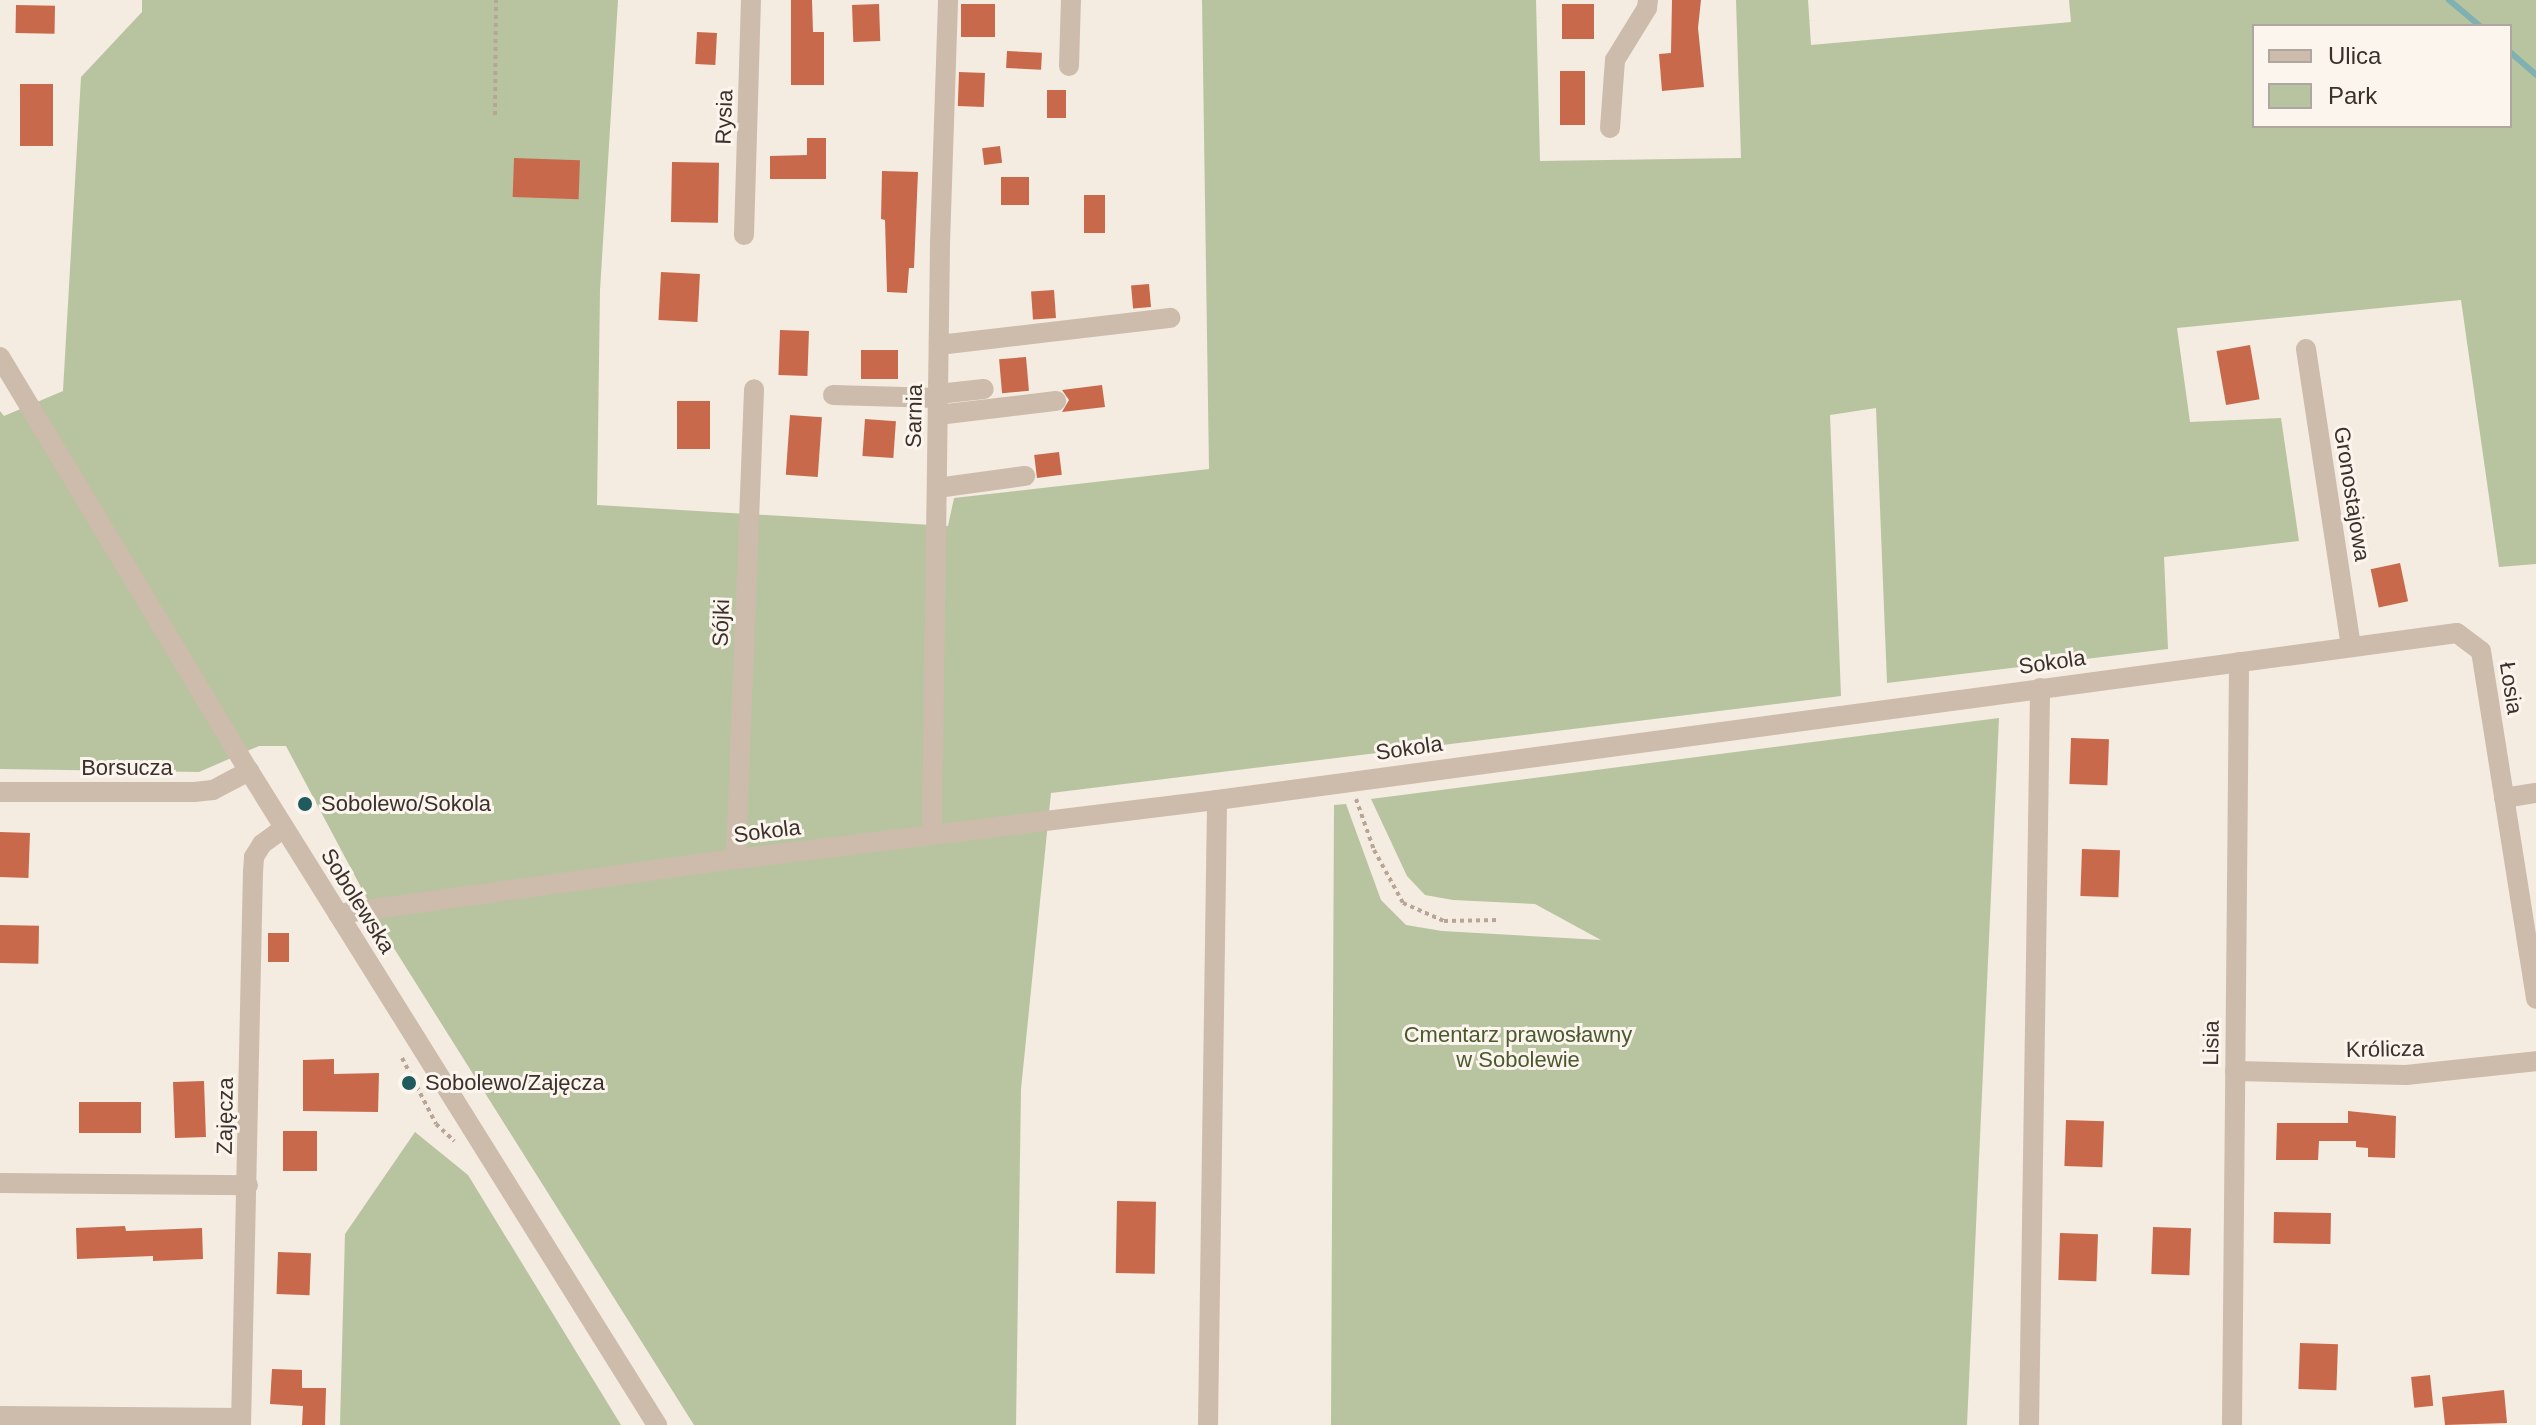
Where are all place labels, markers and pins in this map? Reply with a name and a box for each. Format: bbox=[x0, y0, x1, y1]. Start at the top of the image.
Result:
place label: Sobolewo/Sokola bbox=[321, 791, 491, 817]
marker: Sobolewo/Sokola bbox=[296, 795, 314, 813]
place label: Sobolewo/Zajęcza bbox=[425, 1070, 605, 1096]
marker: Sobolewo/Zajęcza bbox=[400, 1074, 418, 1092]

